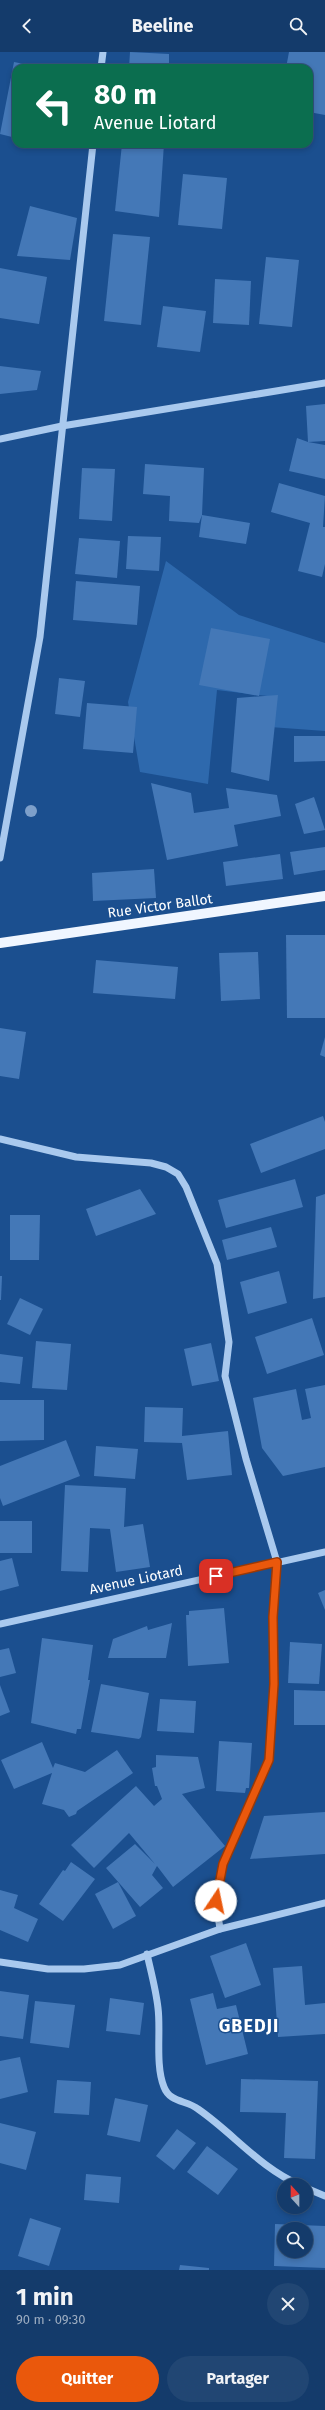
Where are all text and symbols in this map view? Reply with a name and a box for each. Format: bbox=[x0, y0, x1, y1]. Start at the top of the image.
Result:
icon: back bbox=[16, 15, 38, 37]
text: Beeline bbox=[132, 15, 193, 37]
icon: search bbox=[287, 15, 309, 37]
text: 80 m bbox=[94, 78, 157, 111]
icon: left bbox=[28, 80, 80, 132]
text: Avenue Liotard bbox=[94, 112, 216, 134]
street label: Rue Victor Ballot bbox=[106, 890, 215, 922]
pin bbox=[199, 1559, 233, 1593]
street label: Avenue Liotard bbox=[88, 1562, 184, 1598]
icon: arrive bbox=[205, 1565, 227, 1587]
position arrow bbox=[195, 1880, 237, 1922]
district label: GBEDJI bbox=[219, 2015, 279, 2037]
north arrow bbox=[277, 2178, 313, 2214]
map controls bbox=[277, 2178, 313, 2258]
button: search bbox=[277, 2222, 313, 2258]
text: 1 min bbox=[16, 2283, 74, 2311]
button: close bbox=[267, 2283, 309, 2325]
text: 90 m · 09:30 bbox=[16, 2312, 86, 2327]
button: Quitter bbox=[16, 2356, 159, 2402]
button: Partager bbox=[167, 2356, 309, 2402]

